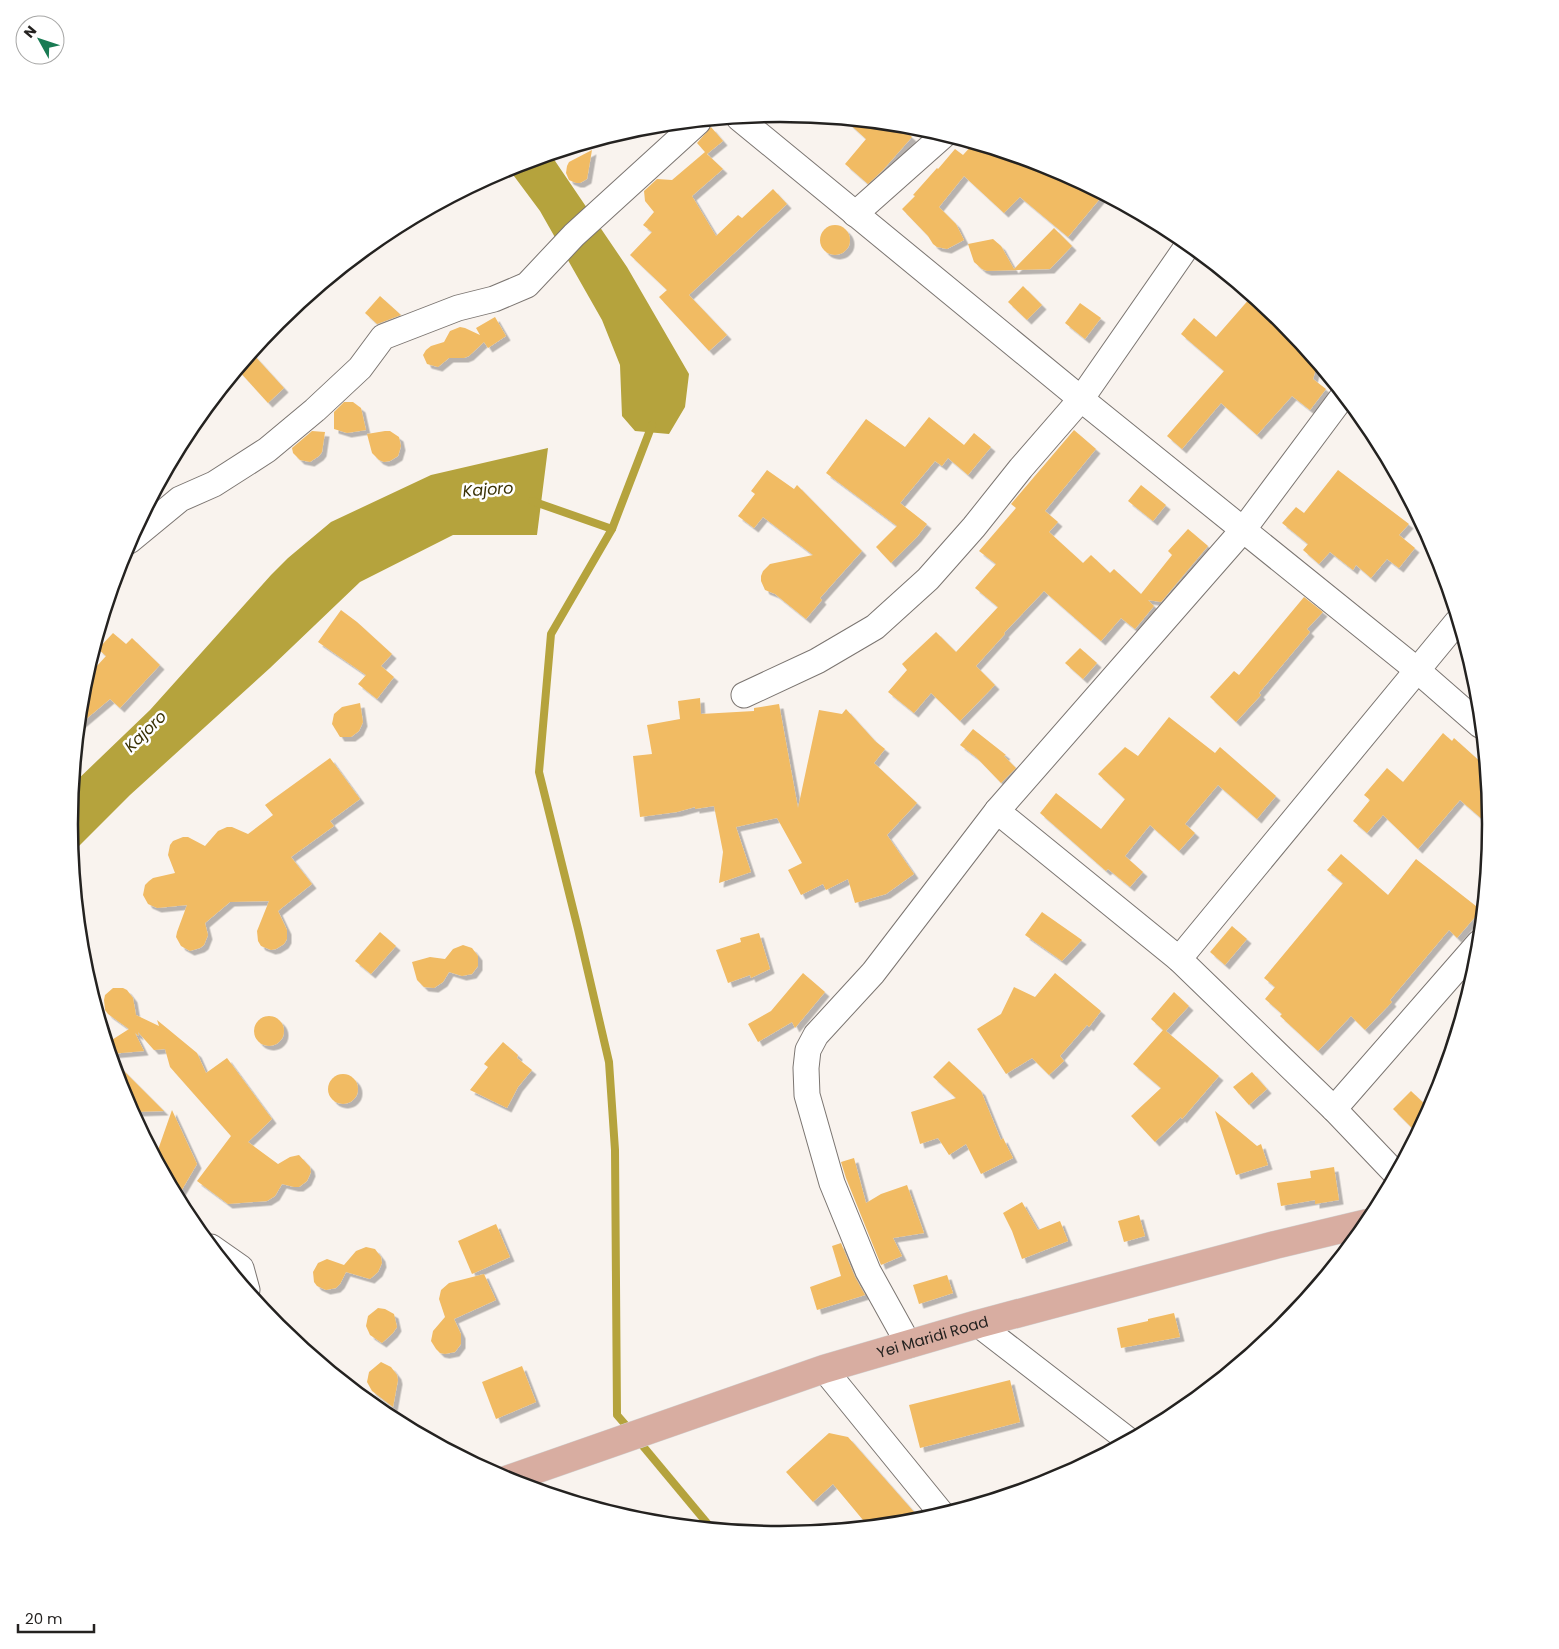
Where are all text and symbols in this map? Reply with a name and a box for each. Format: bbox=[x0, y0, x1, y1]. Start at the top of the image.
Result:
north arrow bbox=[15, 15, 65, 65]
text: N bbox=[19, 21, 41, 42]
water label: Kajoro bbox=[462, 476, 514, 503]
water label: Kajoro bbox=[119, 705, 172, 757]
street label: Yei Maridi Road bbox=[874, 1311, 990, 1363]
scale bar bbox=[18, 1602, 94, 1634]
text: 20 m bbox=[25, 1608, 63, 1629]

